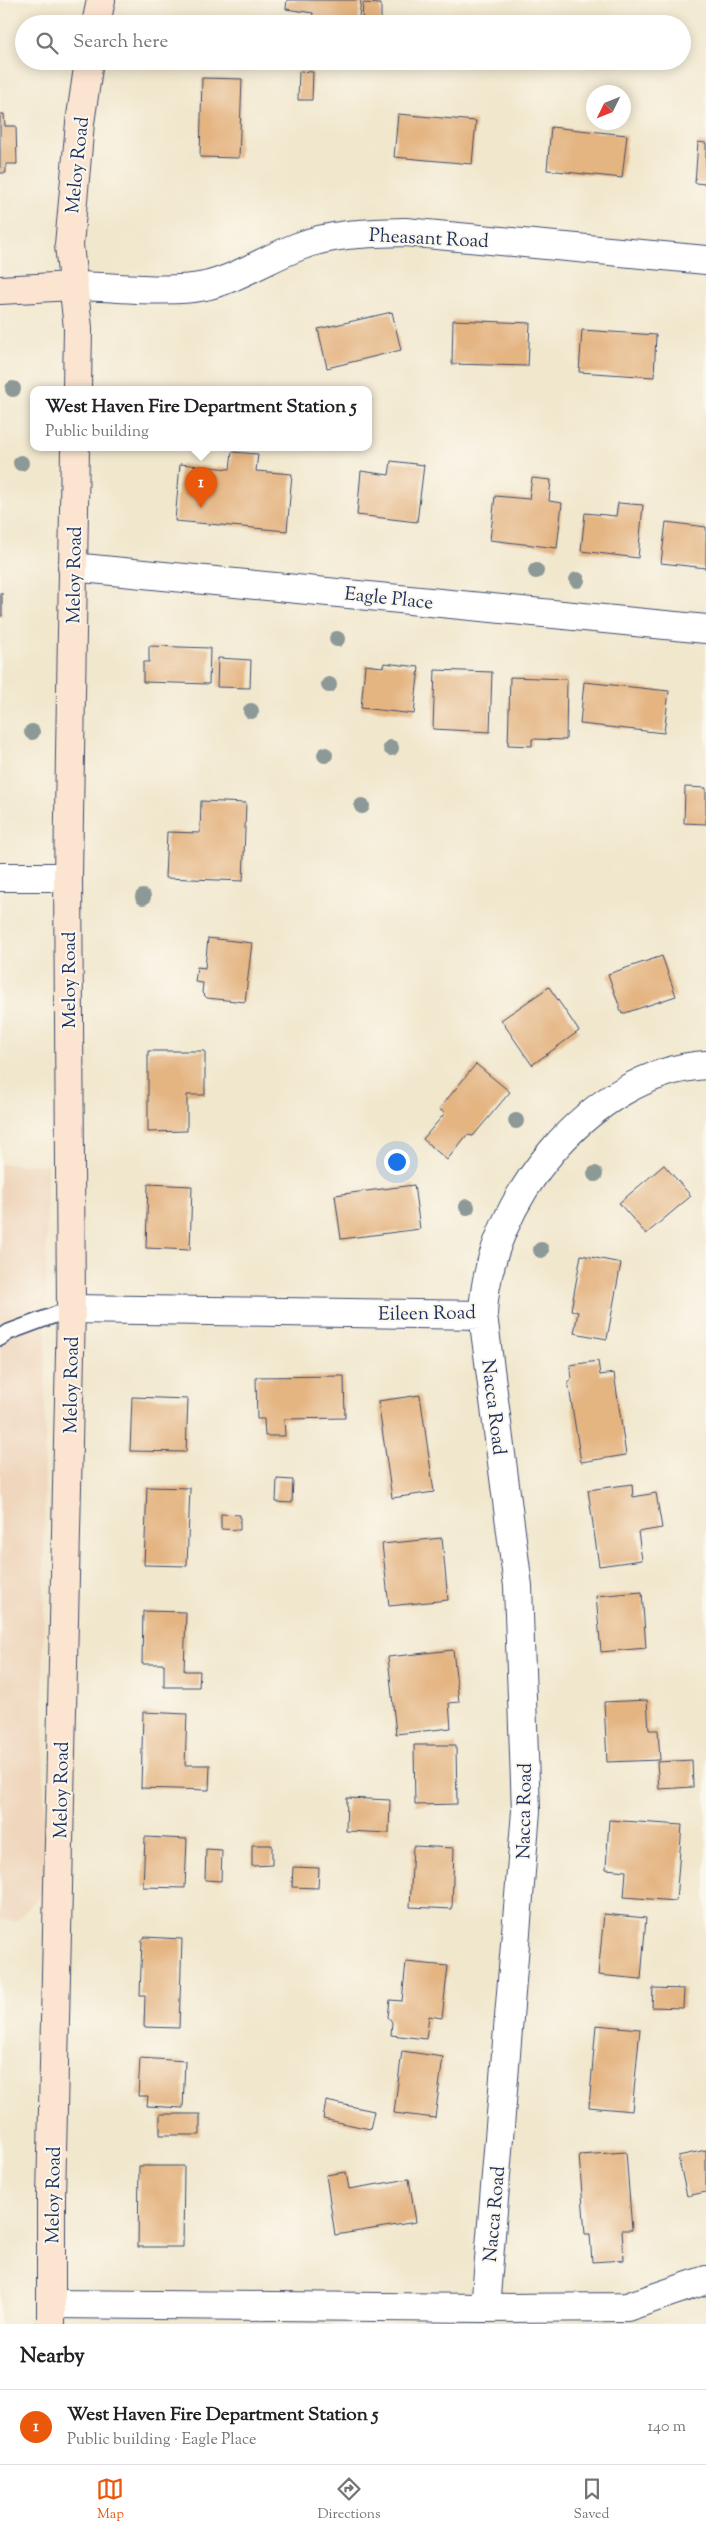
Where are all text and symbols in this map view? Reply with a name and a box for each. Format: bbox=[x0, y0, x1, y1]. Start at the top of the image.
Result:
search box bbox=[15, 15, 691, 70]
icon: search bbox=[33, 29, 61, 57]
text: Search here bbox=[73, 29, 168, 56]
north arrow bbox=[586, 85, 631, 130]
street label: Meloy Road bbox=[60, 115, 97, 215]
street label: Pheasant Road bbox=[368, 223, 490, 256]
popup bbox=[30, 386, 372, 451]
text: West Haven Fire Department Station 5 bbox=[45, 394, 357, 421]
text: Public building bbox=[45, 421, 149, 444]
pin: 1 bbox=[185, 467, 217, 508]
street label: Meloy Road bbox=[61, 526, 90, 624]
street label: Eagle Place bbox=[343, 581, 435, 618]
street label: Meloy Road bbox=[57, 931, 84, 1029]
your location bbox=[384, 1149, 410, 1175]
street label: Eileen Road bbox=[378, 1300, 476, 1329]
street label: Meloy Road bbox=[58, 1336, 87, 1434]
street label: Nacca Road bbox=[473, 1358, 512, 1457]
street label: Meloy Road bbox=[48, 1741, 77, 1839]
street label: Nacca Road bbox=[511, 1762, 540, 1859]
street label: Meloy Road bbox=[40, 2146, 69, 2244]
street label: Nacca Road bbox=[478, 2165, 513, 2263]
text: Nearby bbox=[20, 2342, 85, 2372]
text: West Haven Fire Department Station 5 bbox=[67, 2402, 378, 2429]
text: 1 bbox=[33, 2416, 39, 2439]
text: 140 m bbox=[648, 2416, 686, 2439]
text: Public building · Eagle Place bbox=[67, 2429, 257, 2452]
tab: Map bbox=[96, 2475, 124, 2525]
tab: Directions bbox=[317, 2475, 381, 2525]
tab: Saved bbox=[574, 2475, 609, 2525]

